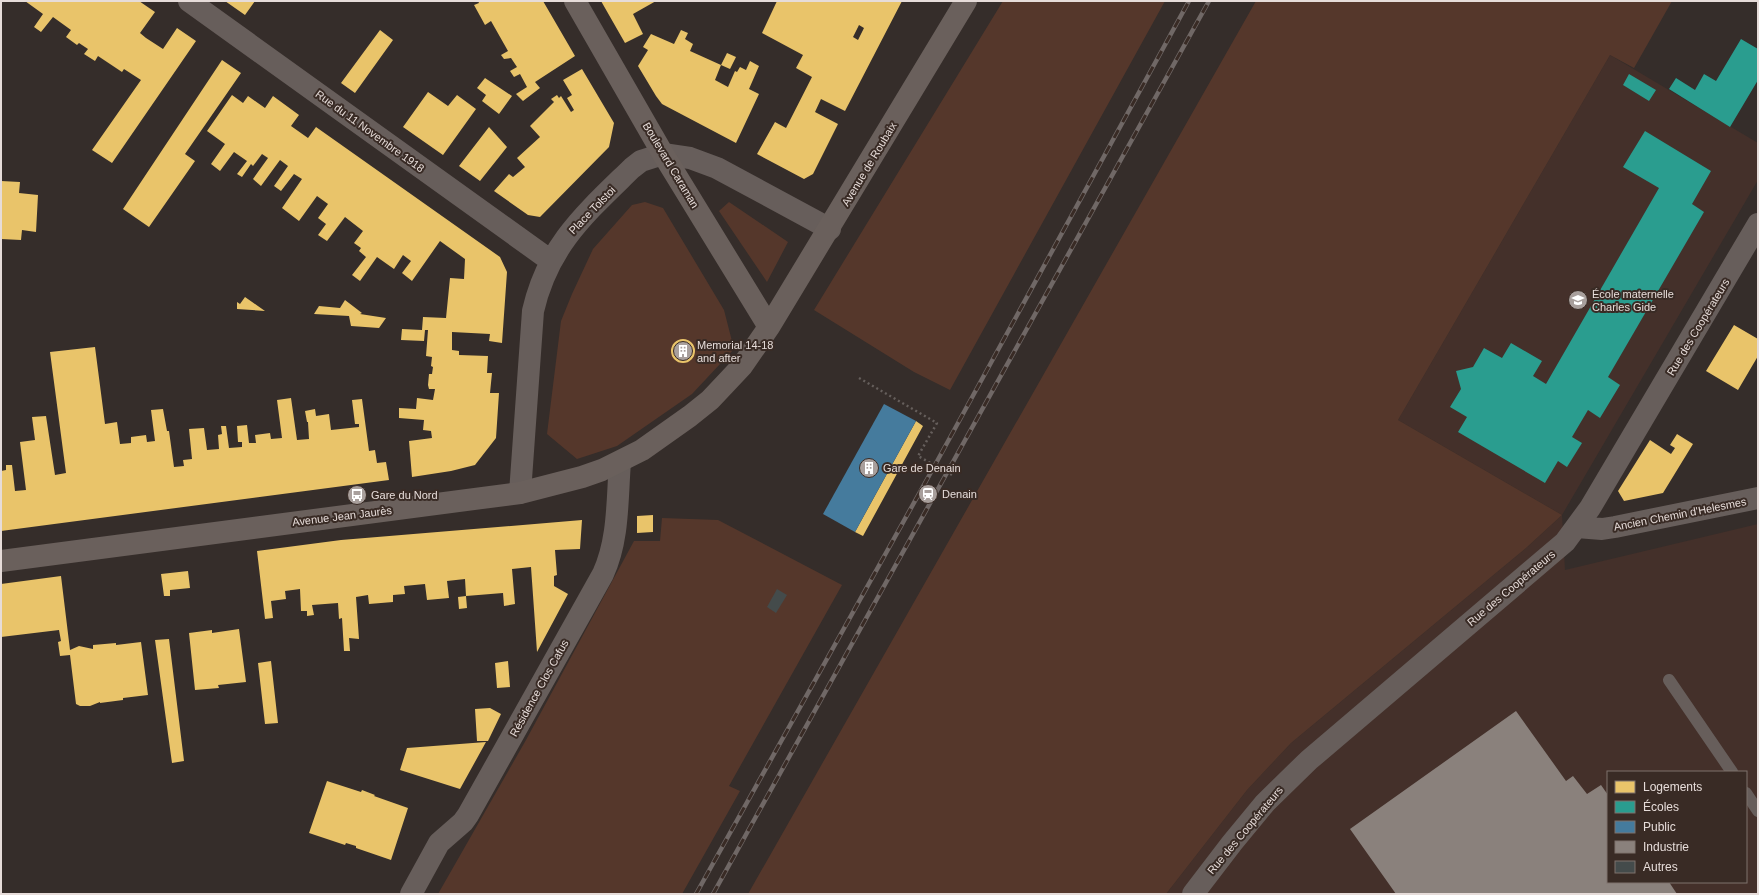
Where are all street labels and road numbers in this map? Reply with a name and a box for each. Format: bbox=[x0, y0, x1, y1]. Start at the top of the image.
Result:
street label: Rue du 11 Novembre 1918 bbox=[313, 88, 427, 174]
street label: Avenue de Roubaix bbox=[839, 119, 899, 208]
street label: Boulevard Caraman bbox=[641, 120, 701, 210]
street label: Place Tolstoi bbox=[566, 184, 618, 236]
street label: Rue des Coopérateurs bbox=[1664, 276, 1732, 378]
street label: Ancien Chemin d'Helesmes bbox=[1613, 495, 1748, 533]
street label: Avenue Jean Jaurès bbox=[292, 504, 393, 528]
street label: Rue des Coopérateurs bbox=[1465, 548, 1558, 628]
street label: Résidence Clos Cafus bbox=[507, 637, 571, 739]
street label: Rue des Coopérateurs bbox=[1205, 783, 1285, 876]

